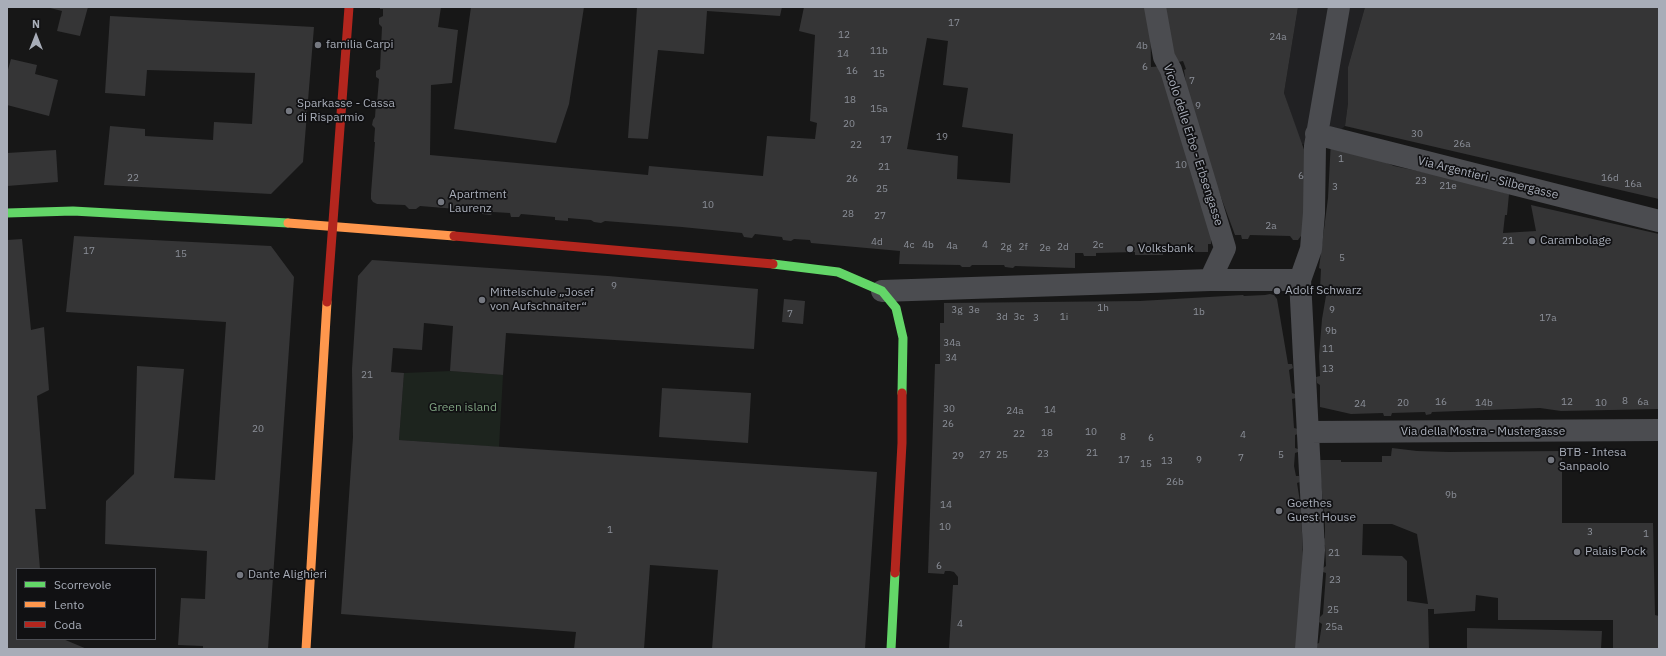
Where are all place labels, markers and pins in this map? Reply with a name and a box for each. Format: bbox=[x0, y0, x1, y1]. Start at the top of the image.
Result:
place label: familia Carpi bbox=[326, 38, 393, 52]
marker: familia Carpi bbox=[313, 40, 323, 50]
place label: Sparkasse - Cassa di Risparmio bbox=[297, 97, 395, 125]
marker: Sparkasse - Cassa di Risparmio bbox=[284, 106, 294, 116]
place label: Apartment Laurenz bbox=[449, 188, 507, 216]
marker: Apartment Laurenz bbox=[436, 197, 446, 207]
place label: Carambolage bbox=[1540, 234, 1611, 248]
marker: Carambolage bbox=[1527, 236, 1537, 246]
place label: Volksbank bbox=[1138, 242, 1193, 256]
marker: Volksbank bbox=[1125, 244, 1135, 254]
place label: Adolf Schwarz bbox=[1285, 284, 1362, 298]
place label: Mittelschule „Josef von Aufschnaiter“ bbox=[490, 286, 594, 314]
marker: Adolf Schwarz bbox=[1272, 286, 1282, 296]
marker: Mittelschule „Josef von Aufschnaiter“ bbox=[477, 295, 487, 305]
place label: BTB - Intesa Sanpaolo bbox=[1559, 446, 1626, 474]
marker: BTB - Intesa Sanpaolo bbox=[1546, 455, 1556, 465]
place label: Goethes Guest House bbox=[1287, 497, 1356, 525]
marker: Goethes Guest House bbox=[1274, 506, 1284, 516]
place label: Palais Pock bbox=[1585, 545, 1646, 559]
marker: Palais Pock bbox=[1572, 547, 1582, 557]
place label: Dante Alighieri bbox=[248, 568, 327, 582]
marker: Dante Alighieri bbox=[235, 570, 245, 580]

